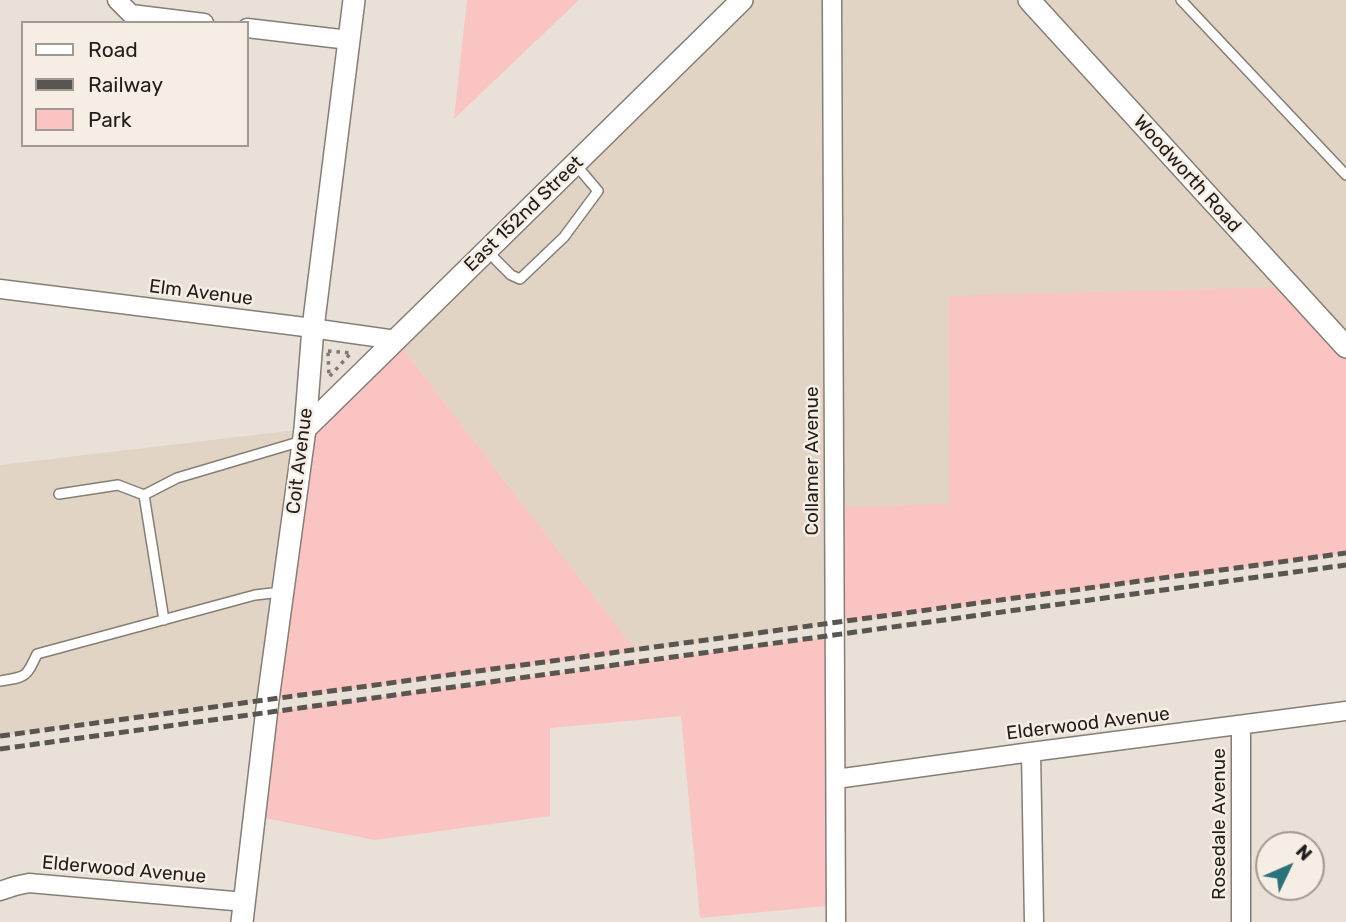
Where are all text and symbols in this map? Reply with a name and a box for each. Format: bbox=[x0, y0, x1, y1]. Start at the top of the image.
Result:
legend bbox=[21, 21, 248, 147]
text: Road bbox=[88, 37, 138, 62]
text: Railway bbox=[88, 72, 163, 97]
text: Park bbox=[88, 107, 132, 132]
street label: Woodworth Road bbox=[1128, 111, 1246, 237]
street label: East 152nd Street bbox=[460, 151, 588, 277]
street label: Elm Avenue bbox=[148, 275, 254, 311]
street label: Collamer Avenue bbox=[802, 386, 824, 536]
street label: Coit Avenue bbox=[282, 407, 318, 515]
street label: Elderwood Avenue bbox=[1005, 703, 1171, 745]
street label: Rosedale Avenue bbox=[1209, 748, 1231, 900]
north arrow bbox=[1255, 831, 1325, 901]
text: N bbox=[1291, 840, 1317, 865]
street label: Elderwood Avenue bbox=[41, 851, 207, 889]

